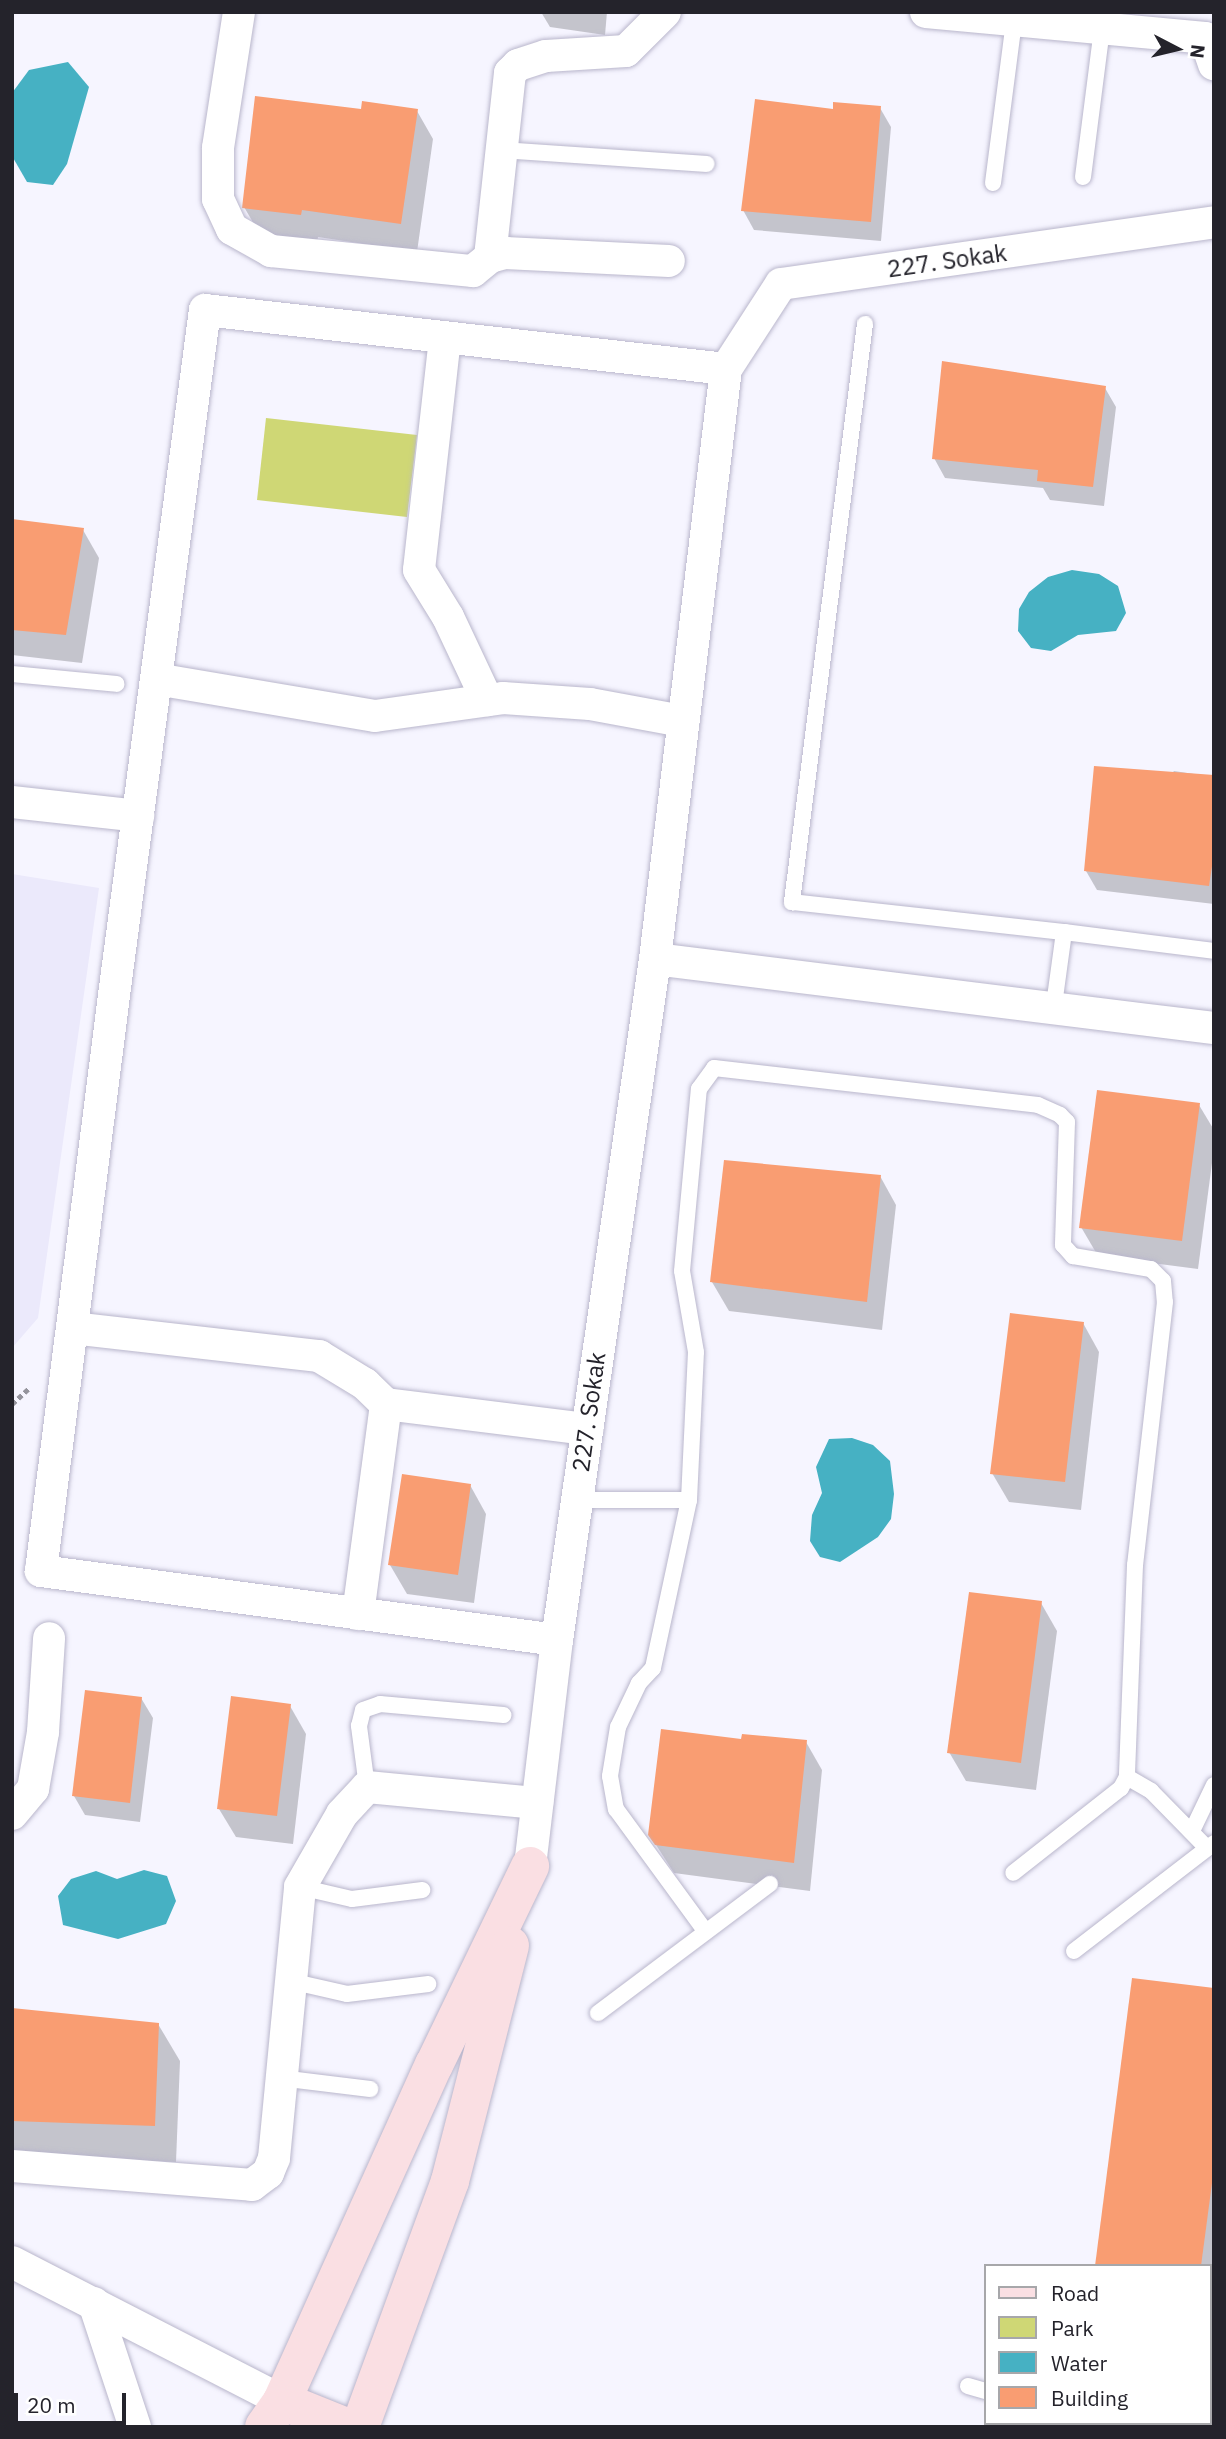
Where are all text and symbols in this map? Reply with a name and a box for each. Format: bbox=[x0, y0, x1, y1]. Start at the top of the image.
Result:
north arrow bbox=[1142, 14, 1212, 84]
text: N bbox=[1185, 43, 1211, 60]
street label: 227. Sokak bbox=[885, 238, 1009, 284]
street label: 227. Sokak bbox=[566, 1350, 612, 1474]
legend bbox=[984, 2264, 1212, 2425]
text: Road bbox=[1051, 2279, 1099, 2307]
text: Park bbox=[1051, 2314, 1094, 2342]
text: Water bbox=[1051, 2349, 1107, 2377]
scale bar bbox=[18, 2380, 130, 2424]
text: Building bbox=[1051, 2384, 1128, 2412]
text: 20 m bbox=[27, 2391, 76, 2419]

